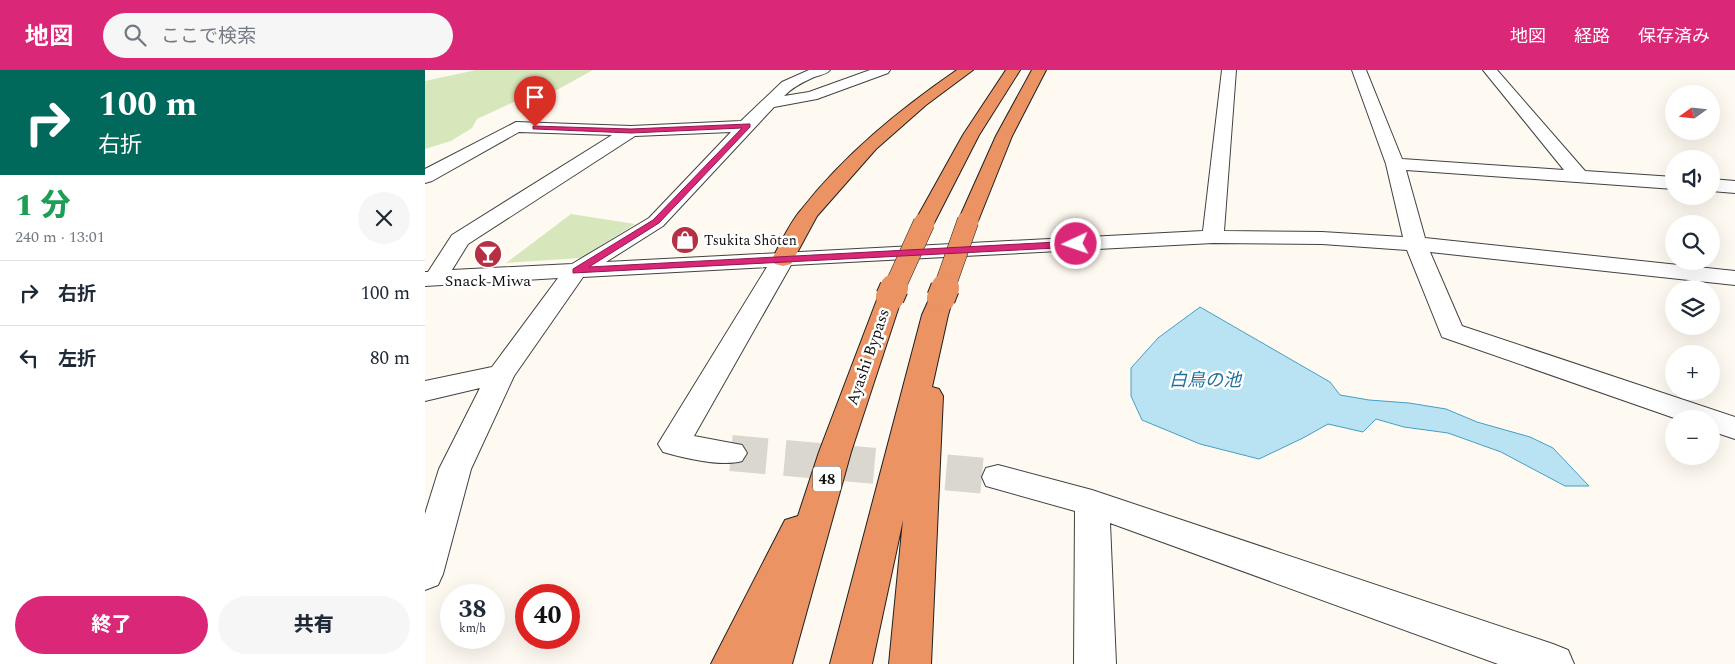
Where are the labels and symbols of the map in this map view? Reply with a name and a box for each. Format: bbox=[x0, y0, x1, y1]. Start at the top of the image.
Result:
pin bbox=[514, 76, 556, 127]
north arrow bbox=[1665, 85, 1720, 140]
position arrow bbox=[1049, 217, 1101, 269]
shop icon: Tsukita Shōten bbox=[670, 225, 700, 255]
place label: Tsukita Shōten bbox=[704, 230, 797, 251]
bar icon: Snack Miwa bbox=[473, 239, 503, 269]
place label: Snack Miwa bbox=[445, 269, 531, 293]
street label: Ayashi Bypass bbox=[840, 305, 896, 409]
water label: 白鳥の池 bbox=[1169, 367, 1243, 394]
road number: 48 bbox=[813, 466, 841, 492]
speed limit sign: 40 bbox=[515, 584, 580, 649]

